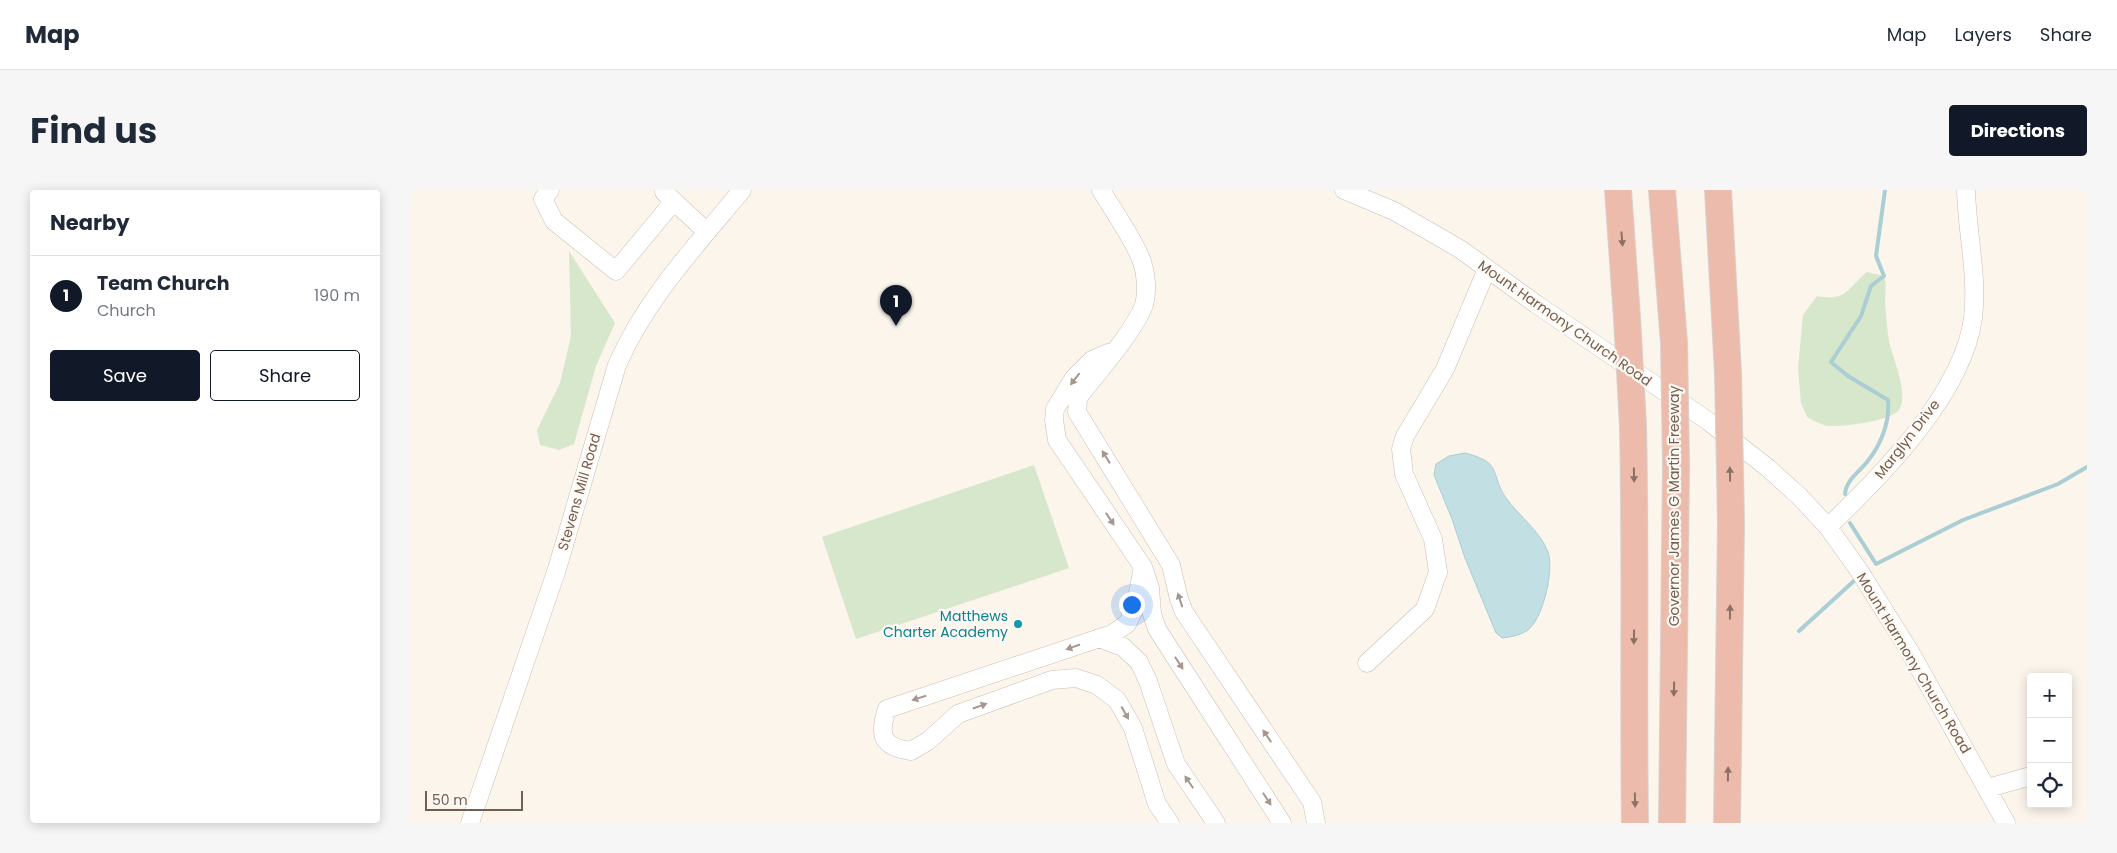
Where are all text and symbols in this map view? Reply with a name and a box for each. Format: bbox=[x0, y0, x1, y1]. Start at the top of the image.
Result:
text: Map bbox=[25, 18, 80, 51]
text: Map bbox=[1887, 22, 1927, 47]
text: Layers bbox=[1955, 22, 2012, 47]
text: Share bbox=[2040, 22, 2092, 47]
button: Directions bbox=[1949, 105, 2087, 156]
text: Find us bbox=[30, 106, 157, 155]
text: Nearby bbox=[50, 208, 130, 237]
one-way arrow bbox=[1619, 231, 1627, 247]
street label: Mount Harmony Church Road bbox=[1474, 255, 1656, 391]
text: Team Church bbox=[97, 270, 230, 297]
text: 1 bbox=[63, 284, 69, 307]
text: 190 m bbox=[314, 284, 360, 307]
pin: 1 bbox=[880, 285, 912, 326]
text: Church bbox=[97, 299, 156, 322]
button: Save bbox=[50, 350, 200, 401]
button: Share bbox=[210, 350, 360, 401]
one-way arrow bbox=[1070, 372, 1080, 386]
street label: Governor James G Martin Freeway bbox=[1664, 386, 1684, 626]
street label: Marglyn Drive bbox=[1870, 395, 1944, 483]
street label: Stevens Mill Road bbox=[553, 431, 605, 553]
one-way arrow bbox=[1101, 450, 1110, 463]
one-way arrow bbox=[1726, 466, 1734, 482]
one-way arrow bbox=[1630, 467, 1638, 483]
one-way arrow bbox=[1106, 512, 1115, 525]
street label: Mount Harmony Church Road bbox=[1852, 569, 1976, 757]
your location bbox=[1119, 592, 1145, 618]
one-way arrow bbox=[1175, 592, 1183, 607]
one-way arrow bbox=[1726, 604, 1734, 620]
place label: Matthews Charter Academy bbox=[883, 606, 1008, 642]
marker: Matthews Charter Academy bbox=[1012, 618, 1024, 630]
one-way arrow bbox=[1630, 629, 1638, 645]
one-way arrow bbox=[1065, 643, 1080, 651]
one-way arrow bbox=[1174, 656, 1183, 669]
map controls bbox=[2027, 673, 2072, 808]
button: + bbox=[2027, 673, 2072, 718]
one-way arrow bbox=[1670, 681, 1678, 697]
one-way arrow bbox=[911, 694, 926, 702]
one-way arrow bbox=[973, 702, 988, 710]
one-way arrow bbox=[1120, 706, 1129, 720]
button: − bbox=[2027, 718, 2072, 763]
one-way arrow bbox=[1263, 729, 1272, 743]
button: locate bbox=[2027, 763, 2072, 808]
one-way arrow bbox=[1724, 766, 1732, 782]
one-way arrow bbox=[1184, 776, 1194, 789]
scale bar bbox=[425, 788, 522, 811]
text: 50 m bbox=[432, 790, 468, 810]
one-way arrow bbox=[1262, 792, 1272, 806]
one-way arrow bbox=[1631, 792, 1639, 808]

